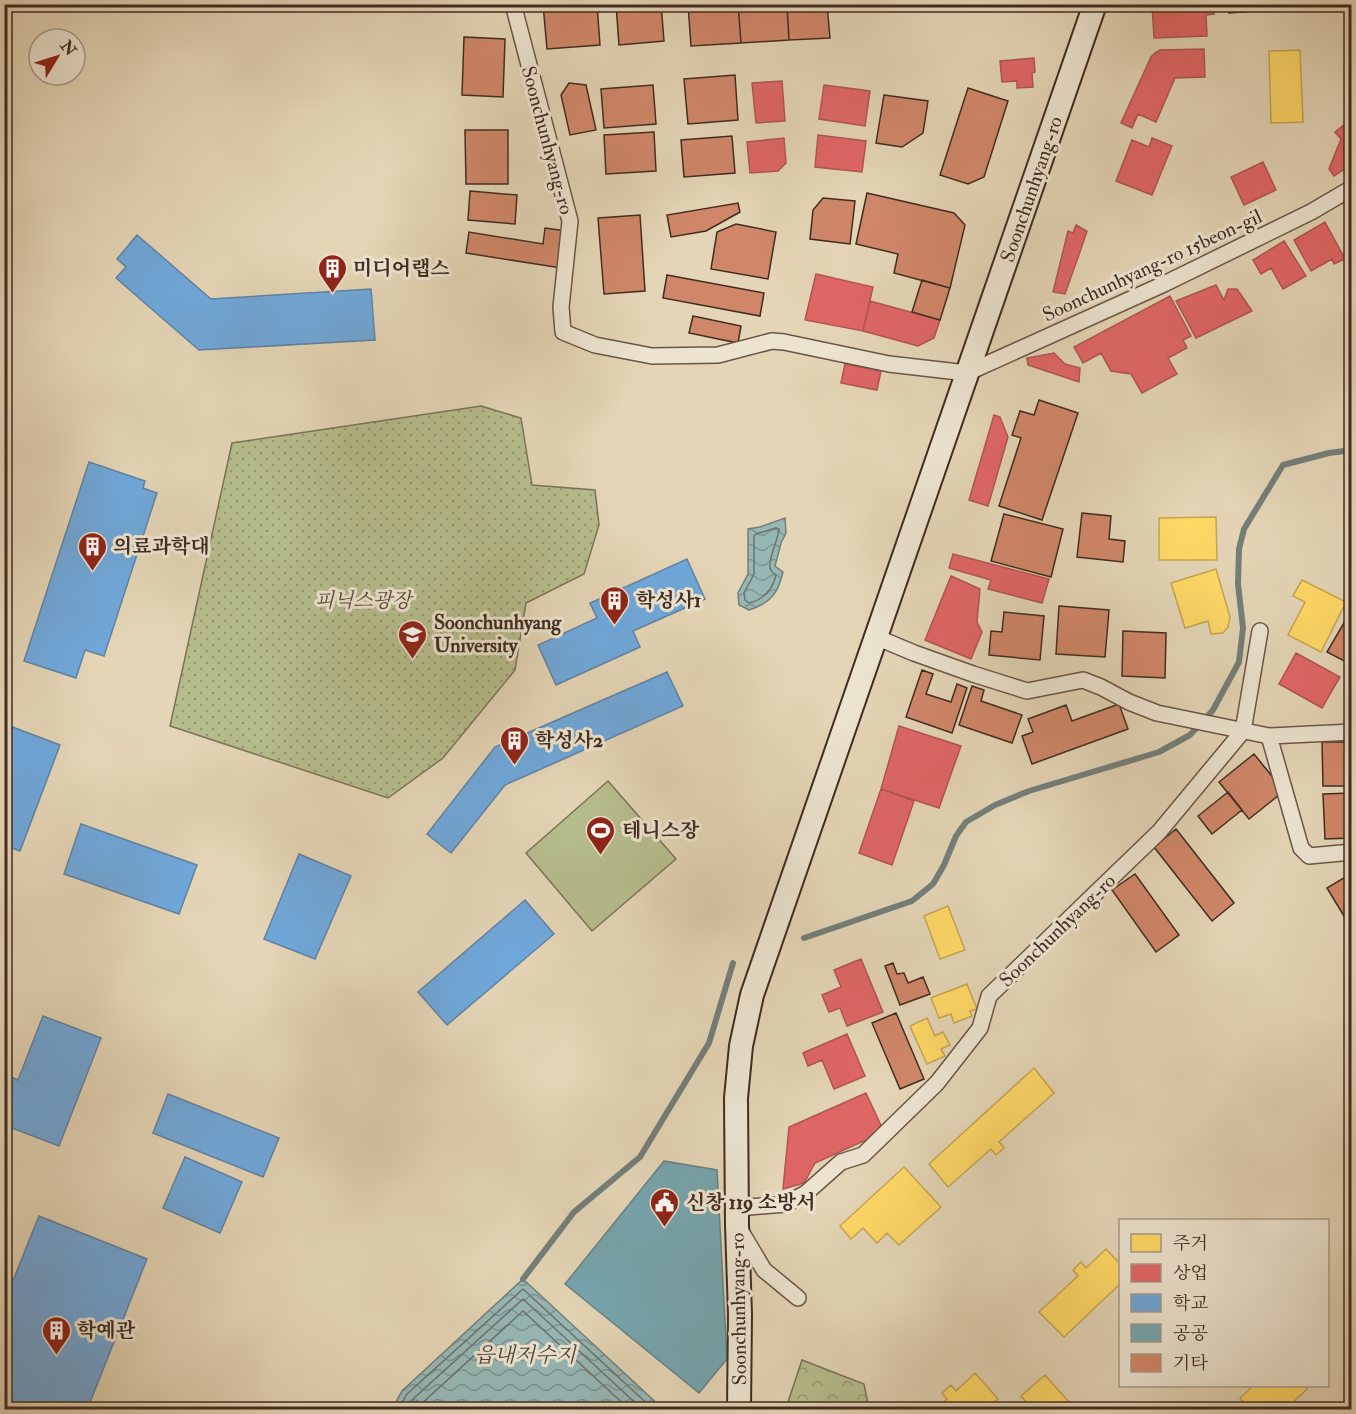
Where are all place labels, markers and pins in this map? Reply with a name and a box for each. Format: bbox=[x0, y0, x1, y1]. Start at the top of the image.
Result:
building icon: 미디어랩스 bbox=[316, 252, 348, 294]
place label: 미디어랩스 bbox=[353, 256, 450, 281]
building icon: 의료과학대 bbox=[76, 530, 108, 572]
place label: 의료과학대 bbox=[113, 534, 210, 559]
building icon: 학성사1 bbox=[599, 584, 631, 626]
place label: 학성사1 bbox=[636, 588, 701, 613]
place label: Soonchunhyang University bbox=[434, 610, 562, 659]
school or university icon: Soonchunhyang University bbox=[397, 618, 429, 660]
building icon: 학성사2 bbox=[498, 724, 530, 766]
place label: 학성사2 bbox=[535, 728, 603, 753]
sports icon: 테니스장 bbox=[585, 814, 617, 856]
place label: 테니스장 bbox=[622, 818, 700, 843]
public building icon: 신창 119 소방서 bbox=[649, 1186, 681, 1228]
place label: 신창 119 소방서 bbox=[686, 1190, 815, 1215]
building icon: 학예관 bbox=[40, 1314, 72, 1356]
place label: 학예관 bbox=[77, 1318, 136, 1343]

